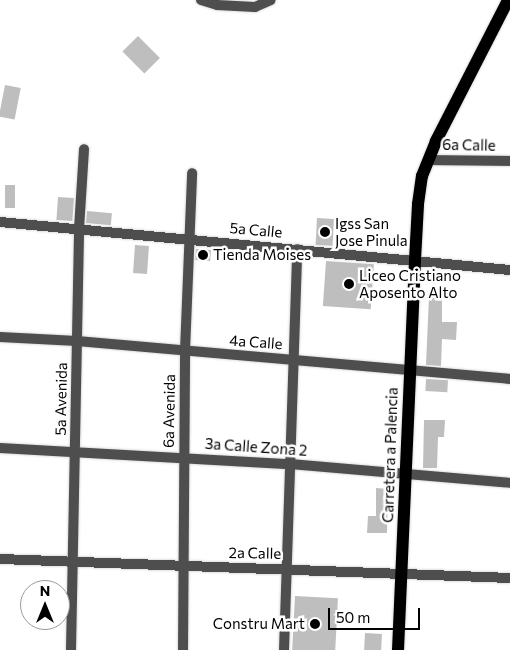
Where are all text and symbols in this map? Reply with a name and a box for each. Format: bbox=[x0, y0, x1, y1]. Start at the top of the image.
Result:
street label: 6a Calle bbox=[442, 136, 496, 154]
place label: Igss San Jose Pinula bbox=[335, 214, 408, 249]
street label: 5a Calle bbox=[229, 219, 283, 241]
marker: Igss San Jose Pinula bbox=[319, 226, 331, 238]
place label: Tienda Moises bbox=[213, 246, 311, 264]
marker: Tienda Moises bbox=[197, 249, 209, 261]
place label: Liceo Cristiano Aposento Alto bbox=[359, 266, 461, 301]
marker: Liceo Cristiano Aposento Alto bbox=[343, 278, 355, 290]
street label: 4a Calle bbox=[229, 331, 283, 353]
street label: 5a Avenida bbox=[51, 362, 71, 436]
street label: 6a Avenida bbox=[159, 374, 179, 448]
street label: Carretera a Palencia bbox=[379, 387, 401, 523]
street label: 3a Calle Zona 2 bbox=[204, 434, 308, 460]
street label: 2a Calle bbox=[229, 544, 281, 562]
north arrow bbox=[20, 580, 70, 630]
text: N bbox=[40, 582, 50, 599]
scale bar bbox=[330, 598, 422, 630]
text: 50 m bbox=[336, 608, 370, 626]
place label: Constru Mart bbox=[213, 615, 305, 633]
marker: Constru Mart bbox=[309, 618, 321, 630]

